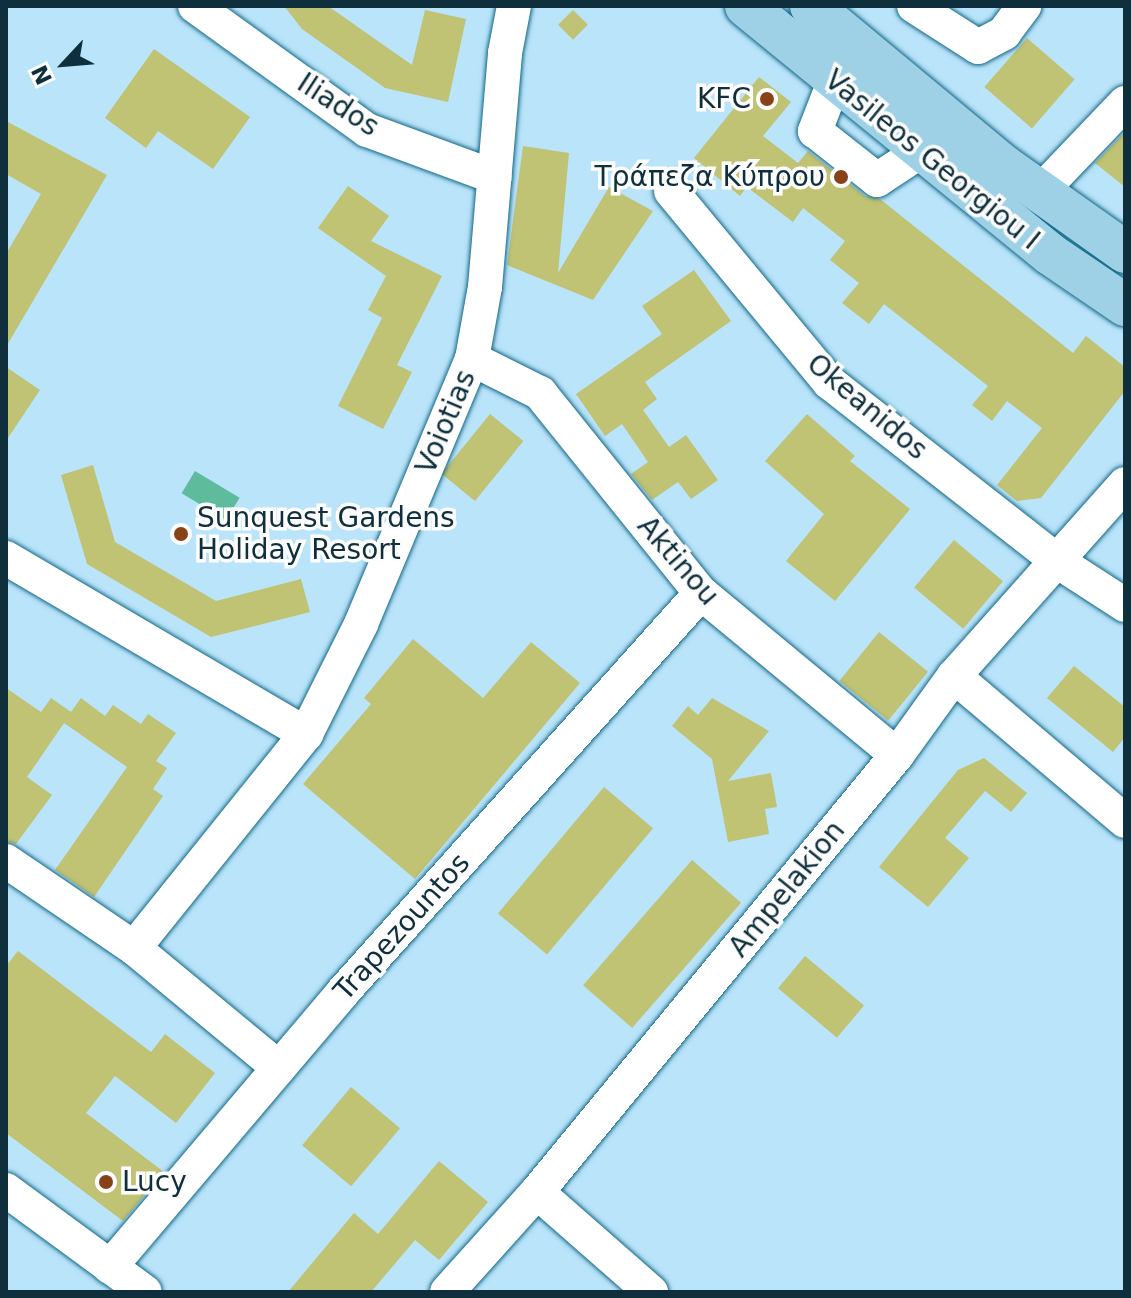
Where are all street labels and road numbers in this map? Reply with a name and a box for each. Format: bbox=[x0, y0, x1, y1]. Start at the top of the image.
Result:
street label: Vasileos Georgiou I bbox=[818, 63, 1046, 257]
street label: Iliados bbox=[291, 66, 385, 144]
street label: Okeanidos bbox=[800, 347, 934, 467]
street label: Voiotias bbox=[409, 365, 483, 479]
street label: Aktinou bbox=[630, 510, 726, 612]
street label: Ampelakion bbox=[722, 814, 852, 964]
street label: Trapezountos bbox=[327, 846, 477, 1008]

